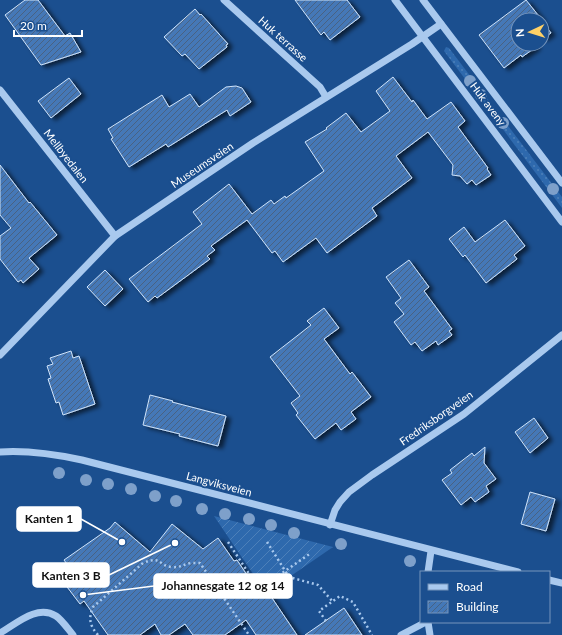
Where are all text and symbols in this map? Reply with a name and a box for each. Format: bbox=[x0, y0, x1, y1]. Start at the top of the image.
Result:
scale bar bbox=[14, 12, 82, 38]
north arrow bbox=[510, 12, 550, 52]
street label: Huk terrasse bbox=[256, 13, 311, 64]
text: 20 m bbox=[20, 18, 47, 33]
text: N bbox=[513, 28, 526, 37]
street label: Huk aveny bbox=[468, 79, 509, 128]
street label: Mellbyedalen bbox=[41, 126, 91, 185]
street label: Museumsveien bbox=[168, 139, 235, 190]
street label: Fredriksborgveien bbox=[397, 387, 475, 448]
street label: Langviksveien bbox=[185, 469, 253, 499]
callout: Kanten 1 bbox=[17, 507, 81, 531]
text: Kanten 1 bbox=[25, 511, 73, 526]
callout: Kanten 3 B bbox=[33, 563, 109, 587]
text: Kanten 3 B bbox=[41, 568, 101, 583]
legend bbox=[420, 571, 550, 623]
callout: Johannesgate 12 og 14 bbox=[154, 574, 292, 598]
text: Johannesgate 12 og 14 bbox=[162, 578, 284, 593]
text: Road bbox=[456, 579, 483, 594]
text: Building bbox=[456, 599, 499, 614]

